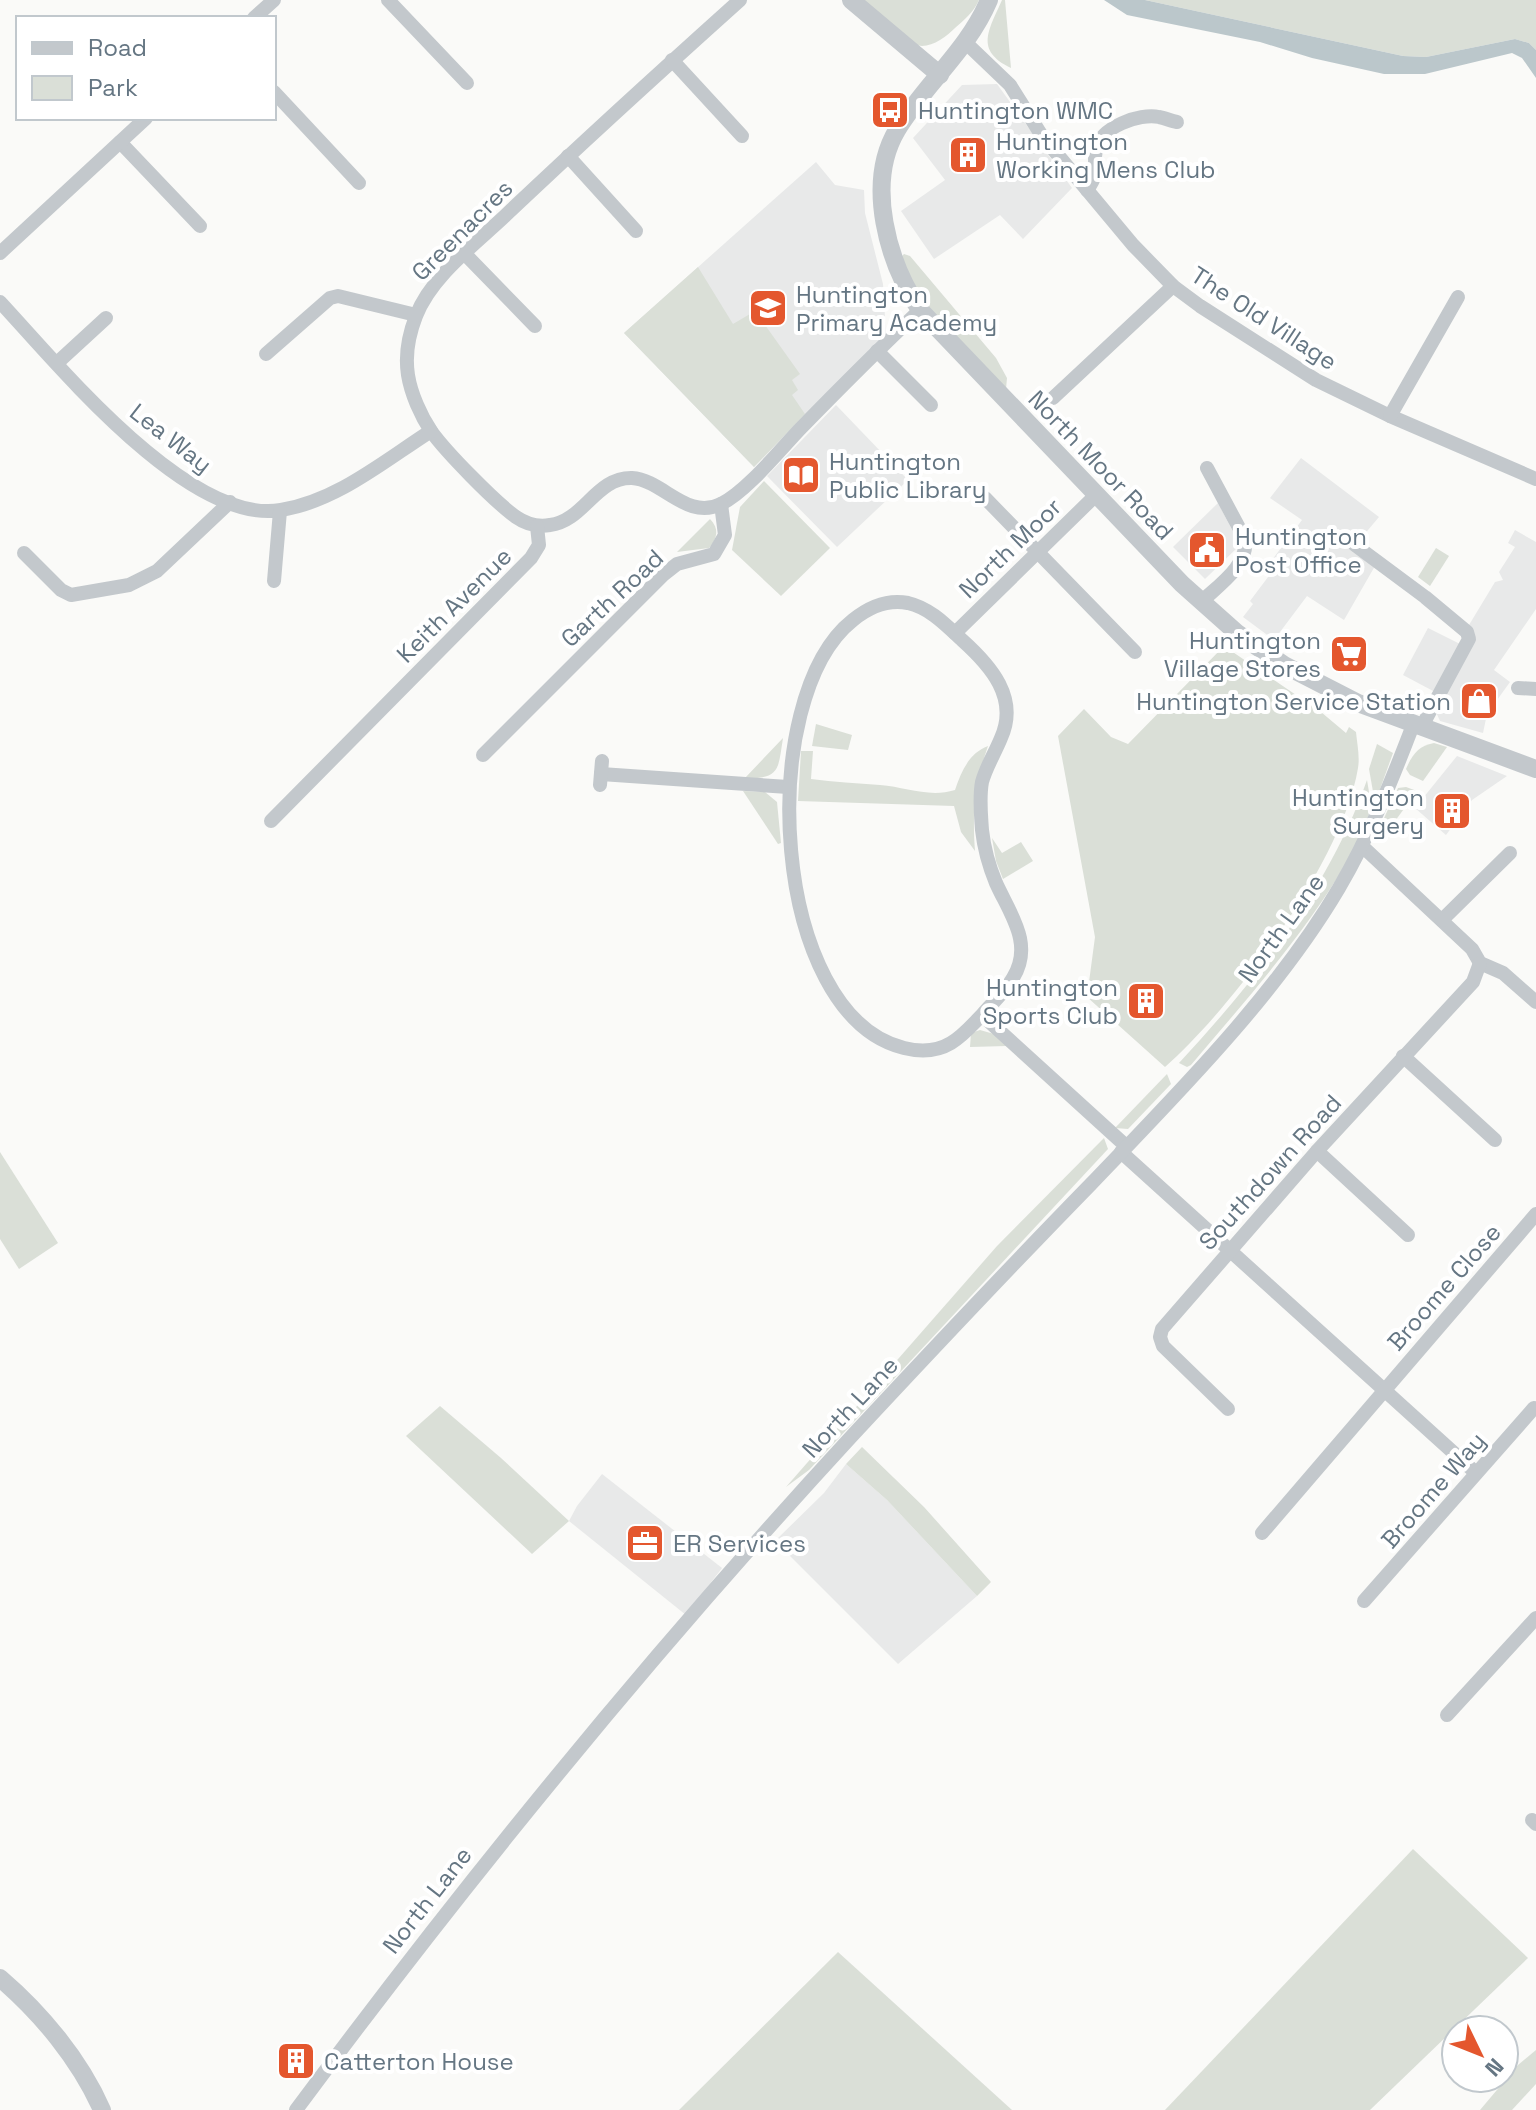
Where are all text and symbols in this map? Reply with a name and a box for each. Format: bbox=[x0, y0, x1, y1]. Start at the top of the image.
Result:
legend bbox=[16, 16, 276, 120]
text: Road bbox=[88, 32, 147, 63]
text: Park bbox=[88, 72, 138, 103]
bus stop icon: Huntington WMC bbox=[869, 89, 911, 131]
place label: Huntington WMC bbox=[918, 95, 1113, 126]
place label: Huntington Working Mens Club bbox=[996, 126, 1216, 185]
building icon: Huntington Working Mens Club bbox=[947, 134, 989, 176]
street label: Greenacres bbox=[405, 173, 519, 287]
street label: The Old Village bbox=[1185, 259, 1343, 377]
place label: Huntington Primary Academy bbox=[796, 279, 997, 338]
school or university icon: Huntington Primary Academy bbox=[747, 287, 789, 329]
street label: North Moor Road bbox=[1022, 384, 1180, 546]
street label: Lea Way bbox=[124, 396, 218, 480]
place label: Huntington Public Library bbox=[829, 446, 986, 505]
library icon: Huntington Public Library bbox=[780, 454, 822, 496]
street label: North Moor bbox=[952, 491, 1068, 605]
place label: Huntington Post Office bbox=[1235, 521, 1367, 580]
public building icon: Huntington Post Office bbox=[1186, 529, 1228, 571]
street label: Keith Avenue bbox=[390, 541, 518, 669]
street label: Garth Road bbox=[554, 542, 670, 654]
place label: Huntington Village Stores bbox=[1164, 625, 1321, 684]
supermarket icon: Huntington Village Stores bbox=[1328, 633, 1370, 675]
shop icon: Huntington Service Station bbox=[1458, 680, 1500, 722]
place label: Huntington Service Station bbox=[1136, 686, 1451, 717]
place label: Huntington Surgery bbox=[1292, 782, 1424, 841]
building icon: Huntington Surgery bbox=[1431, 790, 1473, 832]
street label: North Lane bbox=[1231, 867, 1331, 989]
place label: Huntington Sports Club bbox=[983, 972, 1118, 1031]
building icon: Huntington Sports Club bbox=[1125, 980, 1167, 1022]
street label: Southdown Road bbox=[1192, 1088, 1348, 1256]
street label: Broome Close bbox=[1380, 1217, 1508, 1357]
street label: North Lane bbox=[795, 1350, 905, 1464]
street label: Broome Way bbox=[1374, 1426, 1492, 1554]
office icon: ER Services bbox=[624, 1522, 666, 1564]
place label: ER Services bbox=[673, 1528, 806, 1559]
street label: North Lane bbox=[376, 1840, 478, 1960]
north arrow bbox=[1440, 2014, 1520, 2094]
building icon: Catterton House bbox=[275, 2040, 317, 2082]
place label: Catterton House bbox=[324, 2046, 514, 2077]
text: N bbox=[1479, 2053, 1510, 2083]

